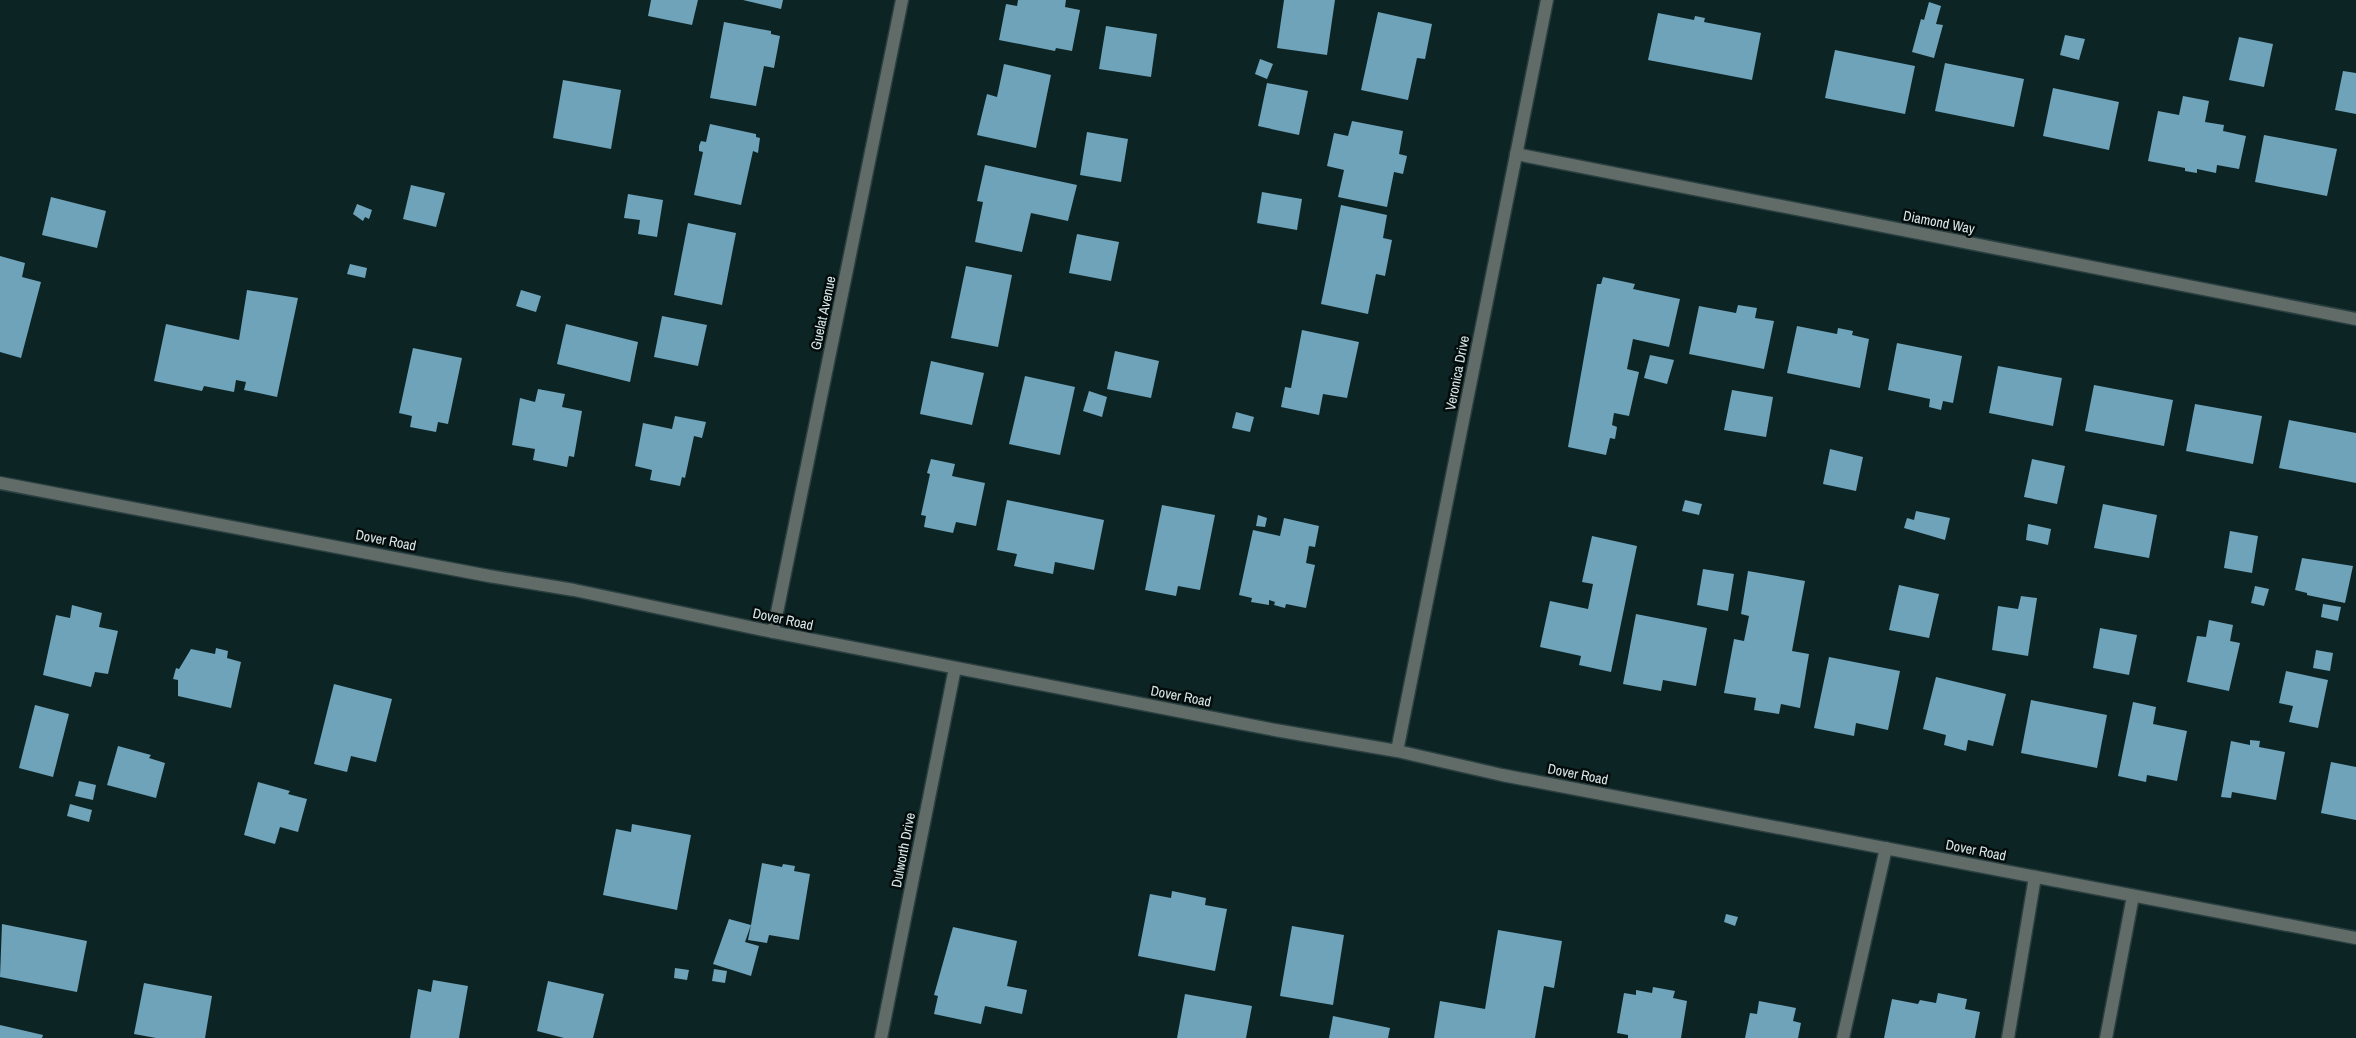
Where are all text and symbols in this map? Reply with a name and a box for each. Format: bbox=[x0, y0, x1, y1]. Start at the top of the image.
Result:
street label: Diamond Way bbox=[1902, 206, 1976, 238]
street label: Guelat Avenue bbox=[806, 274, 840, 352]
street label: Veronica Drive bbox=[1441, 334, 1473, 412]
street label: Dover Road bbox=[354, 525, 418, 555]
street label: Dover Road bbox=[751, 604, 815, 634]
street label: Dover Road bbox=[1149, 681, 1213, 711]
street label: Dover Road bbox=[1546, 759, 1610, 789]
street label: Dulworth Drive bbox=[887, 811, 919, 889]
street label: Dover Road bbox=[1944, 835, 2008, 865]

